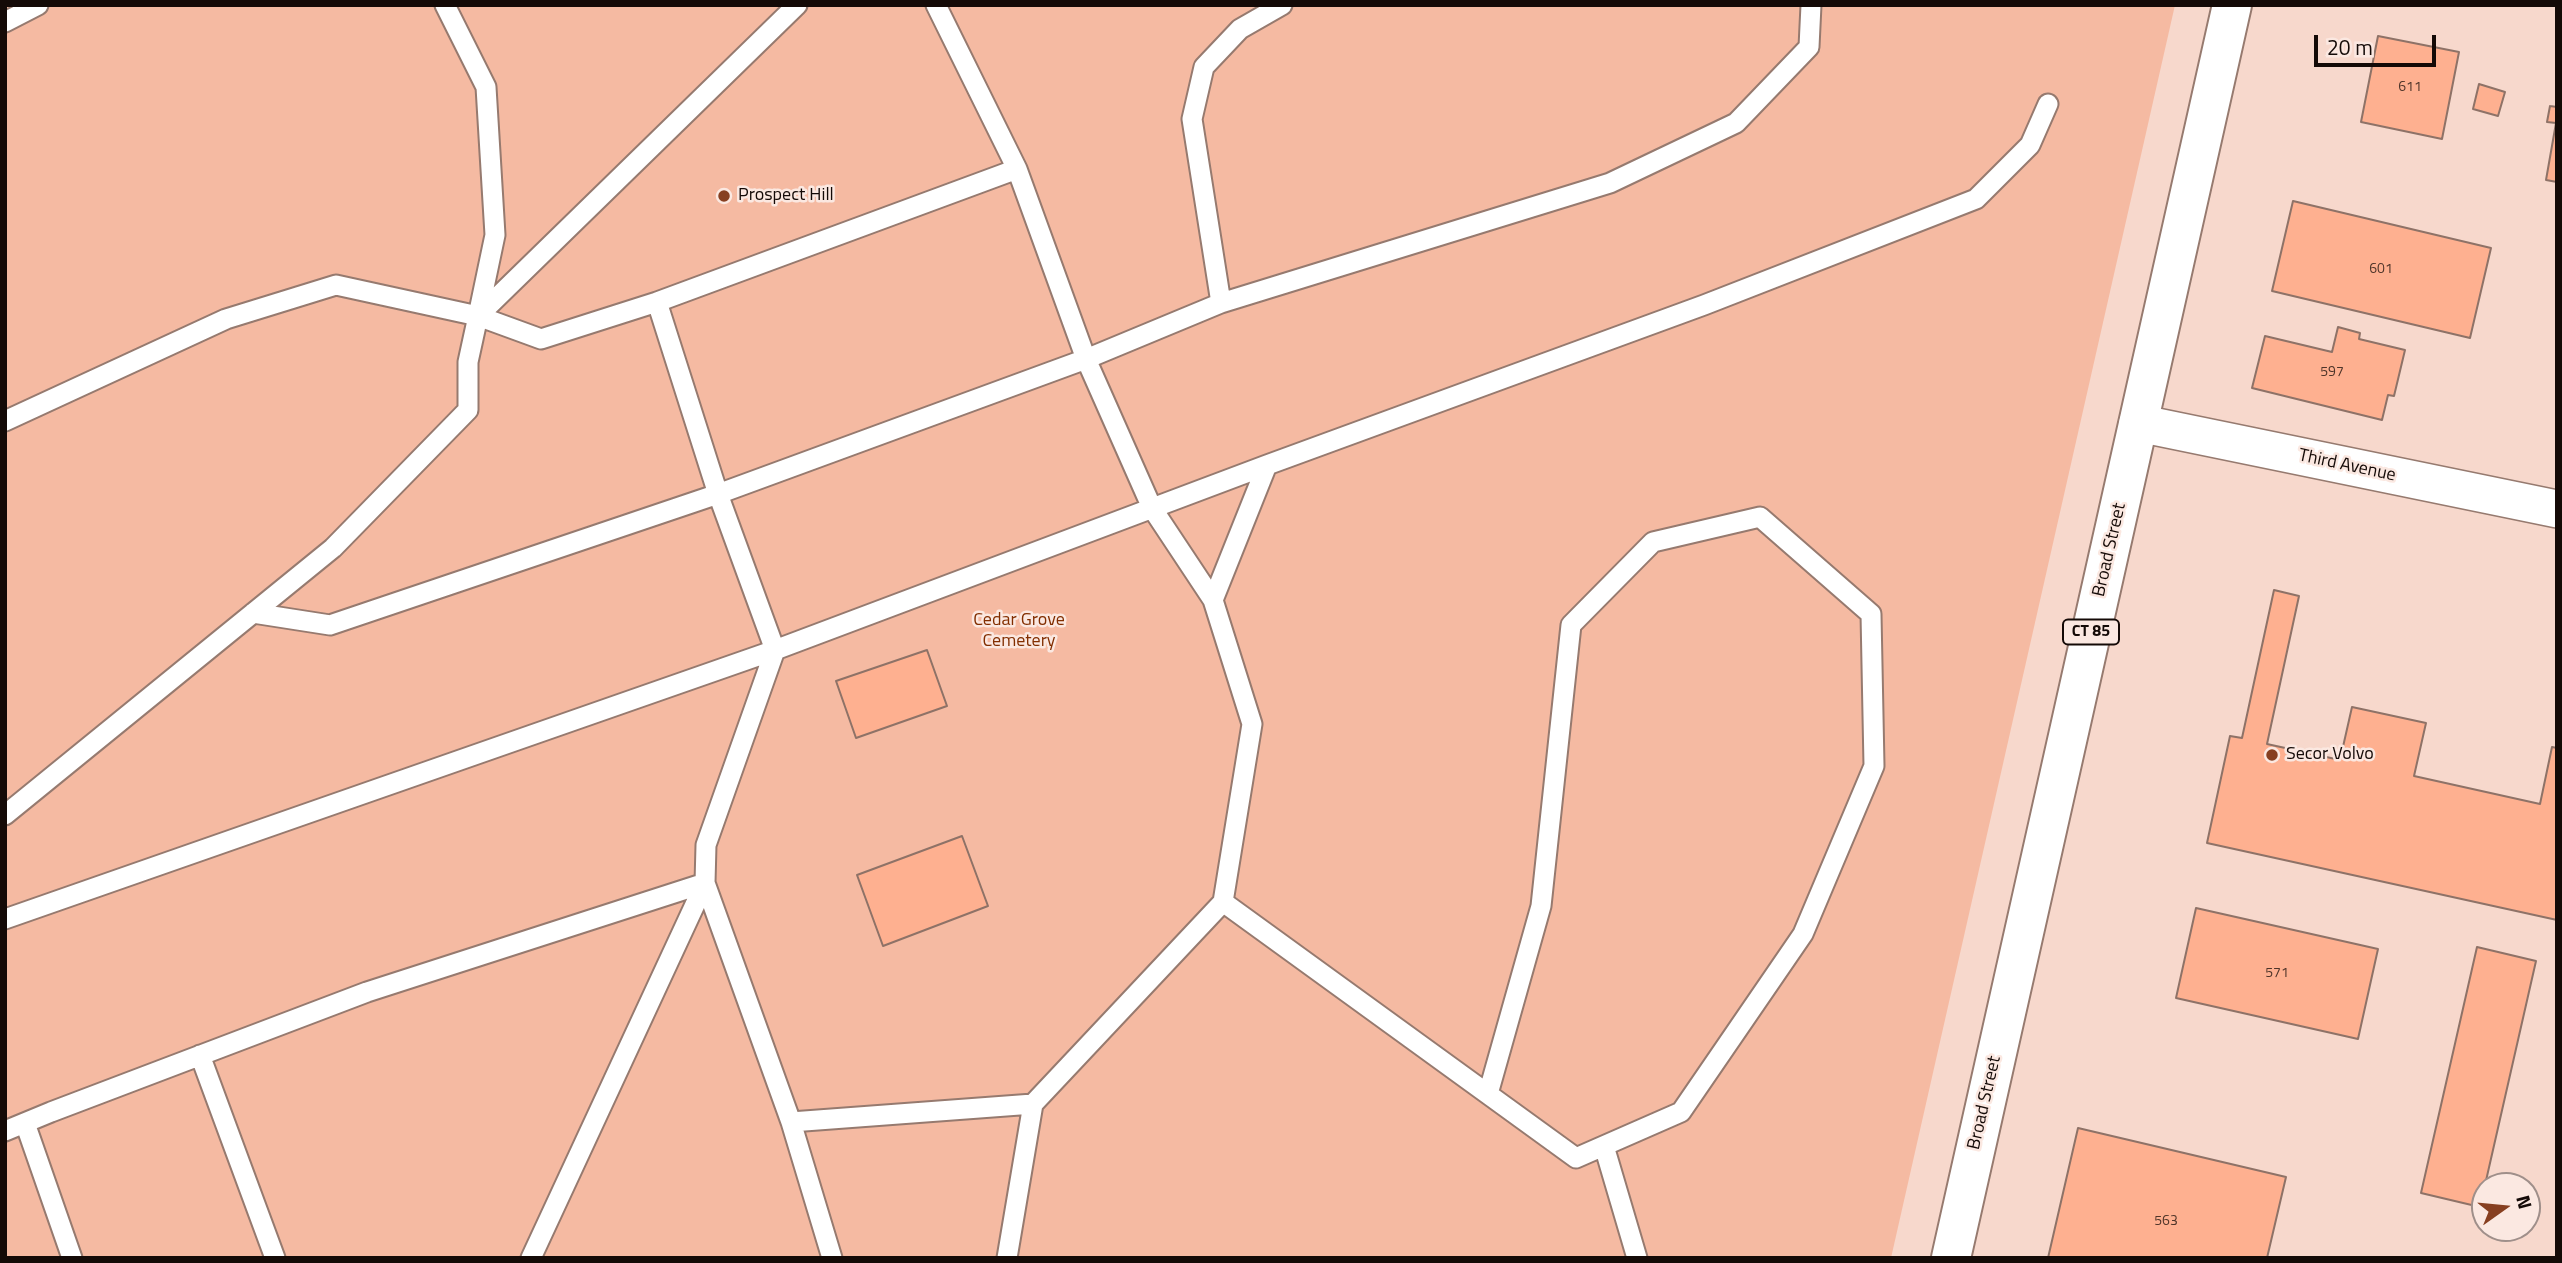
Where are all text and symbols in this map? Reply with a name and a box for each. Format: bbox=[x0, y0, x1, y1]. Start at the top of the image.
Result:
scale bar bbox=[2317, 21, 2440, 65]
text: 20 m bbox=[2327, 31, 2373, 63]
house number: 611 bbox=[2398, 80, 2422, 96]
place label: Prospect Hill bbox=[738, 185, 834, 207]
marker: Prospect Hill bbox=[716, 188, 732, 204]
house number: 601 bbox=[2369, 262, 2393, 278]
house number: 597 bbox=[2320, 365, 2344, 381]
street label: Third Avenue bbox=[2296, 445, 2398, 487]
street label: Broad Street bbox=[2089, 501, 2131, 599]
park label: Cedar Grove Cemetery bbox=[973, 610, 1065, 652]
road number: CT 85 bbox=[2063, 620, 2119, 645]
place label: Secor Volvo bbox=[2286, 744, 2374, 766]
marker: Secor Volvo bbox=[2264, 747, 2280, 763]
house number: 571 bbox=[2265, 966, 2289, 982]
street label: Broad Street bbox=[1964, 1054, 2006, 1152]
north arrow bbox=[2471, 1172, 2541, 1242]
text: N bbox=[2509, 1192, 2541, 1212]
house number: 563 bbox=[2154, 1214, 2178, 1230]

